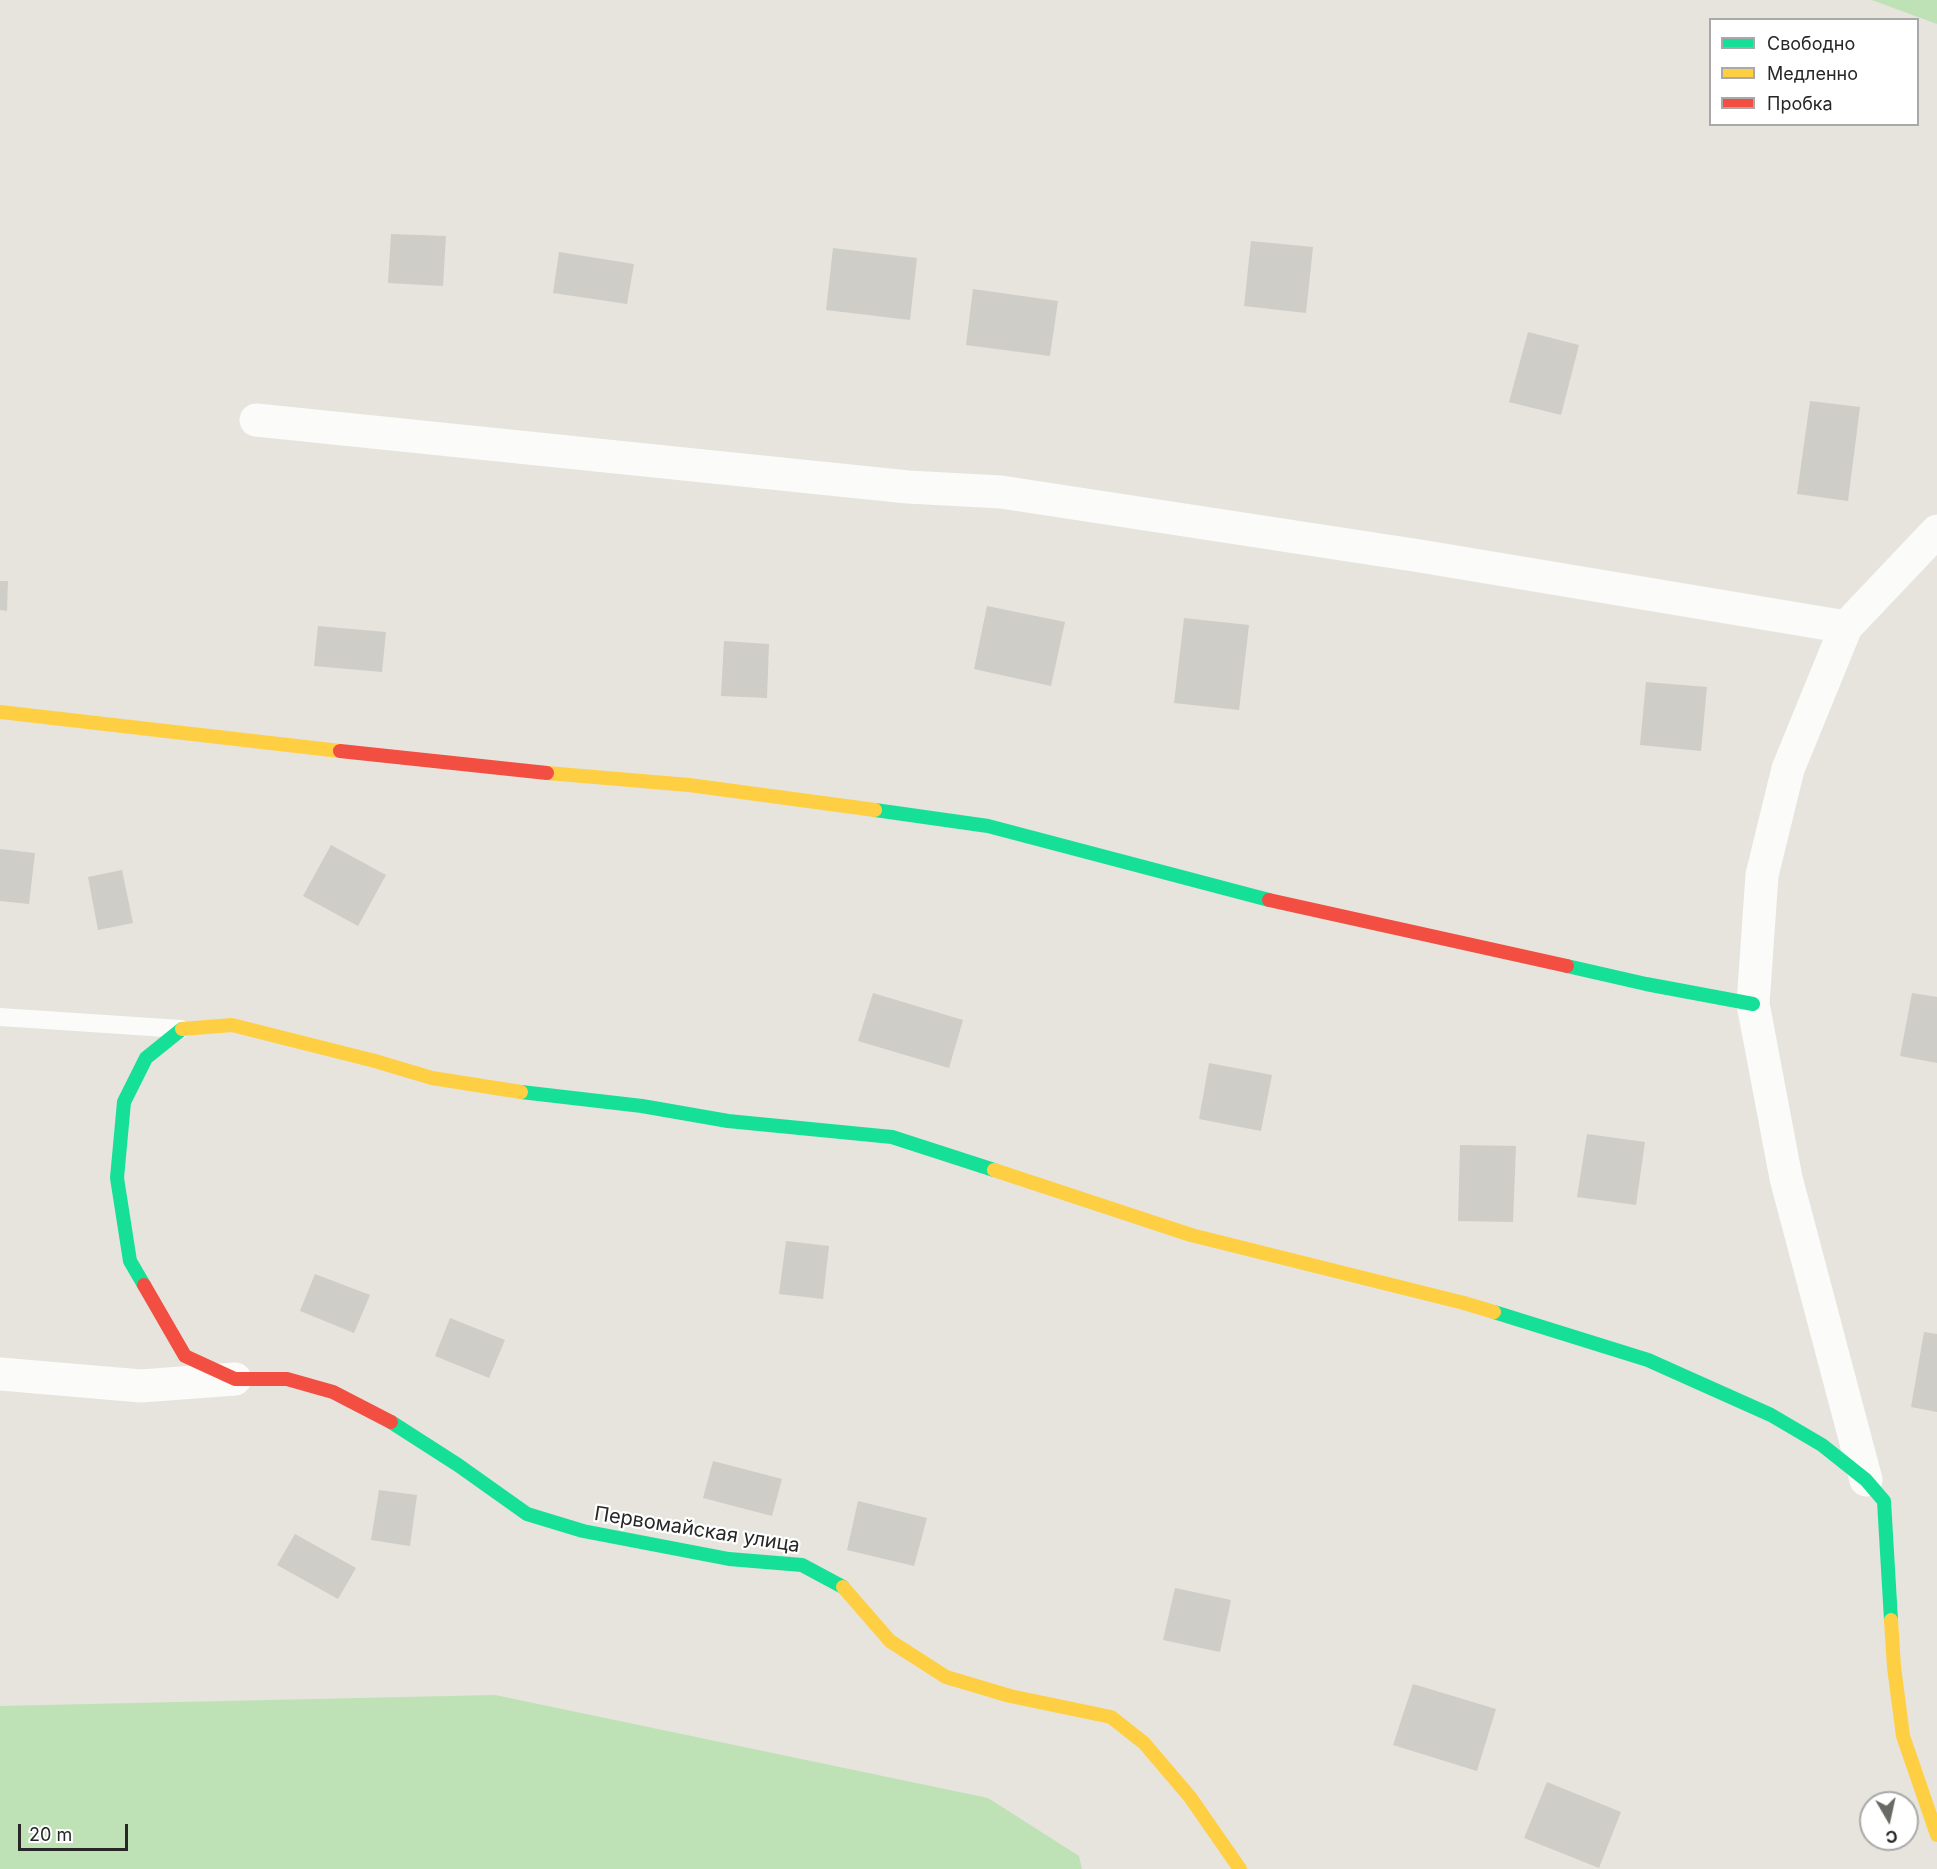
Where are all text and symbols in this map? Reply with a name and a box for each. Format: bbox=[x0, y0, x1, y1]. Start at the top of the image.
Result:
legend bbox=[1709, 18, 1919, 126]
text: Свободно bbox=[1767, 33, 1855, 54]
text: Медленно bbox=[1767, 63, 1858, 84]
text: Пробка bbox=[1767, 93, 1833, 114]
street label: Первомайская улица bbox=[593, 1502, 801, 1558]
north arrow bbox=[1859, 1791, 1919, 1851]
scale bar bbox=[21, 1812, 130, 1850]
text: 20 m bbox=[29, 1824, 72, 1845]
text: С bbox=[1884, 1826, 1899, 1848]

